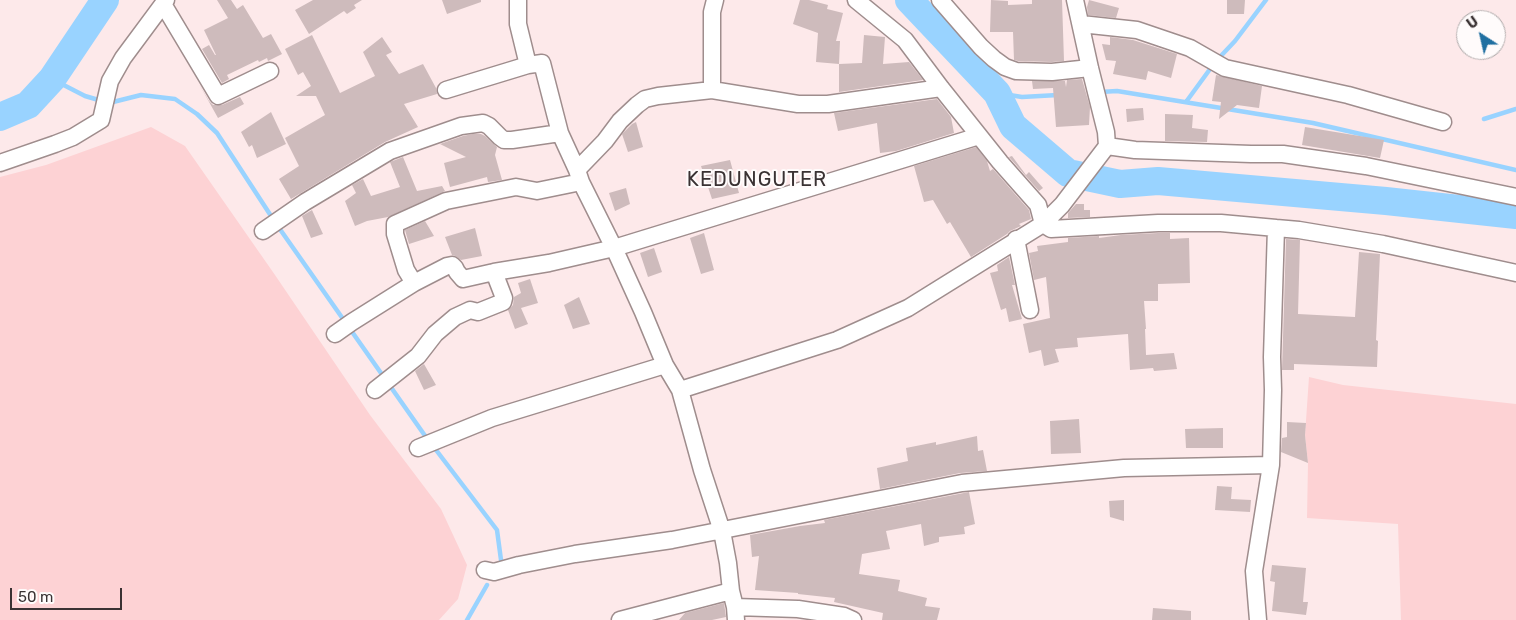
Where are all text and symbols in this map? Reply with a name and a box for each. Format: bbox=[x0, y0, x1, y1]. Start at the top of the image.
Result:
north arrow bbox=[1456, 10, 1506, 60]
text: U bbox=[1464, 13, 1482, 33]
district label: KEDUNGUTER bbox=[686, 168, 828, 192]
scale bar bbox=[12, 578, 125, 610]
text: 50 m bbox=[18, 588, 53, 606]

